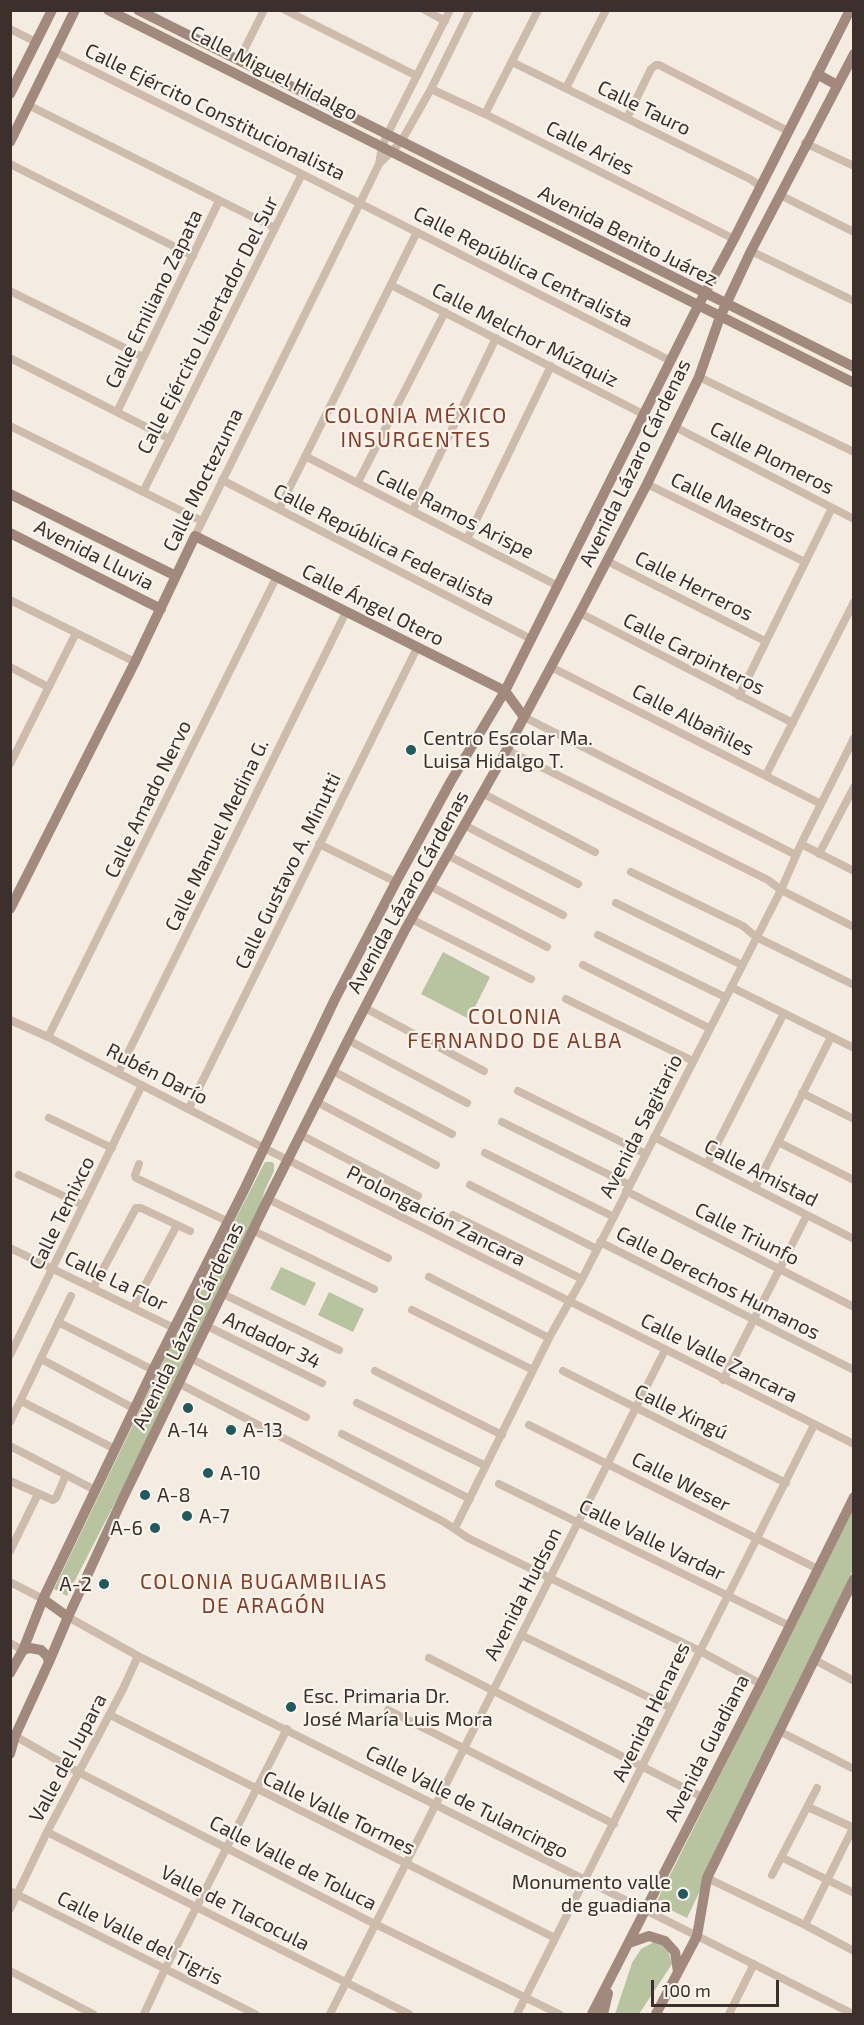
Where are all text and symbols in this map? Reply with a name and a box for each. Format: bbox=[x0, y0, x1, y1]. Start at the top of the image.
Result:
street label: Calle Miguel Hidalgo bbox=[186, 20, 362, 126]
street label: Calle Ejército Constitucionalista bbox=[81, 38, 349, 186]
street label: Calle Tauro bbox=[593, 75, 695, 141]
street label: Calle Aries bbox=[542, 116, 638, 180]
street label: Avenida Benito Juárez bbox=[534, 180, 722, 292]
street label: Calle Ejército Libertador Del Sur bbox=[132, 192, 284, 458]
street label: Calle República Centralista bbox=[409, 201, 637, 333]
street label: Calle Emiliano Zapata bbox=[100, 206, 208, 392]
street label: Calle Melchor Múzquiz bbox=[428, 278, 622, 392]
street label: Avenida Lázaro Cárdenas bbox=[574, 355, 696, 571]
district label: COLONIA MÉXICO INSURGENTES bbox=[324, 403, 508, 453]
street label: Calle Moctezuma bbox=[158, 404, 248, 556]
street label: Calle Plomeros bbox=[706, 416, 838, 500]
street label: Calle Ramos Arispe bbox=[372, 464, 538, 564]
street label: Calle Maestros bbox=[667, 467, 799, 549]
street label: Calle República Federalista bbox=[269, 479, 499, 611]
street label: Avenida Lluvia bbox=[30, 515, 158, 595]
street label: Calle Herreros bbox=[631, 546, 757, 626]
street label: Calle Ángel Otero bbox=[298, 559, 448, 651]
street label: Calle Carpinteros bbox=[619, 608, 769, 700]
street label: Calle Albañiles bbox=[628, 679, 758, 761]
street label: Calle Amado Nervo bbox=[99, 716, 197, 882]
place label: Centro Escolar Ma. Luisa Hidalgo T. bbox=[423, 726, 593, 773]
street label: Calle Manuel Medina G. bbox=[160, 735, 274, 935]
marker: Centro Escolar Ma. Luisa Hidalgo T. bbox=[404, 743, 418, 757]
street label: Calle Gustavo A. Minutti bbox=[230, 769, 346, 973]
street label: Avenida Lázaro Cárdenas bbox=[342, 787, 474, 997]
district label: COLONIA FERNANDO DE ALBA bbox=[407, 1004, 623, 1054]
street label: Rubén Darío bbox=[102, 1038, 212, 1110]
street label: Avenida Sagitario bbox=[594, 1050, 688, 1202]
street label: Calle Amistad bbox=[700, 1134, 822, 1212]
street label: Calle Temixco bbox=[24, 1152, 100, 1274]
street label: Prolongación Zancara bbox=[342, 1160, 530, 1272]
street label: Calle Triunfo bbox=[691, 1197, 803, 1271]
street label: Avenida Lázaro Cárdenas bbox=[127, 1218, 249, 1434]
street label: Calle Derechos Humanos bbox=[612, 1221, 824, 1345]
street label: Calle La Flor bbox=[61, 1246, 171, 1316]
street label: Andador 34 bbox=[219, 1306, 325, 1374]
street label: Calle Valle Zancara bbox=[637, 1308, 801, 1408]
street label: Calle Xingú bbox=[630, 1379, 732, 1445]
marker: A-14 bbox=[181, 1401, 195, 1415]
place label: A-14 bbox=[167, 1418, 209, 1442]
place label: A-13 bbox=[243, 1418, 283, 1442]
marker: A-13 bbox=[224, 1423, 238, 1437]
street label: Calle Weser bbox=[628, 1447, 734, 1517]
place label: A-10 bbox=[220, 1461, 261, 1485]
marker: A-10 bbox=[201, 1466, 215, 1480]
place label: A-8 bbox=[157, 1483, 191, 1507]
marker: A-8 bbox=[138, 1488, 152, 1502]
street label: Calle Valle Vardar bbox=[575, 1494, 729, 1586]
place label: A-7 bbox=[199, 1504, 230, 1528]
marker: A-7 bbox=[180, 1509, 194, 1523]
place label: A-6 bbox=[110, 1516, 143, 1540]
marker: A-6 bbox=[148, 1521, 162, 1535]
street label: Avenida Hudson bbox=[479, 1523, 567, 1665]
district label: COLONIA BUGAMBILIAS DE ARAGÓN bbox=[140, 1569, 388, 1619]
place label: A-2 bbox=[59, 1572, 92, 1596]
marker: A-2 bbox=[97, 1577, 111, 1591]
street label: Avenida Henares bbox=[607, 1638, 695, 1786]
street label: Avenida Guadiana bbox=[660, 1671, 754, 1825]
place label: Esc. Primaria Dr. José María Luis Mora bbox=[303, 1684, 493, 1731]
street label: Valle del Jupara bbox=[24, 1690, 112, 1826]
marker: Esc. Primaria Dr. José María Luis Mora bbox=[284, 1700, 298, 1714]
street label: Calle Valle de Tulancingo bbox=[362, 1740, 572, 1864]
street label: Calle Valle Tormes bbox=[259, 1766, 419, 1860]
street label: Calle Valle de Toluca bbox=[205, 1810, 381, 1916]
street label: Valle de Tlacocula bbox=[157, 1860, 313, 1956]
place label: Monumento valle de guadiana bbox=[512, 1870, 671, 1917]
street label: Calle Valle del Tigris bbox=[53, 1886, 227, 1990]
marker: Monumento valle de guadiana bbox=[676, 1887, 690, 1901]
scale bar bbox=[654, 1968, 782, 2006]
text: 100 m bbox=[662, 1979, 711, 2001]

